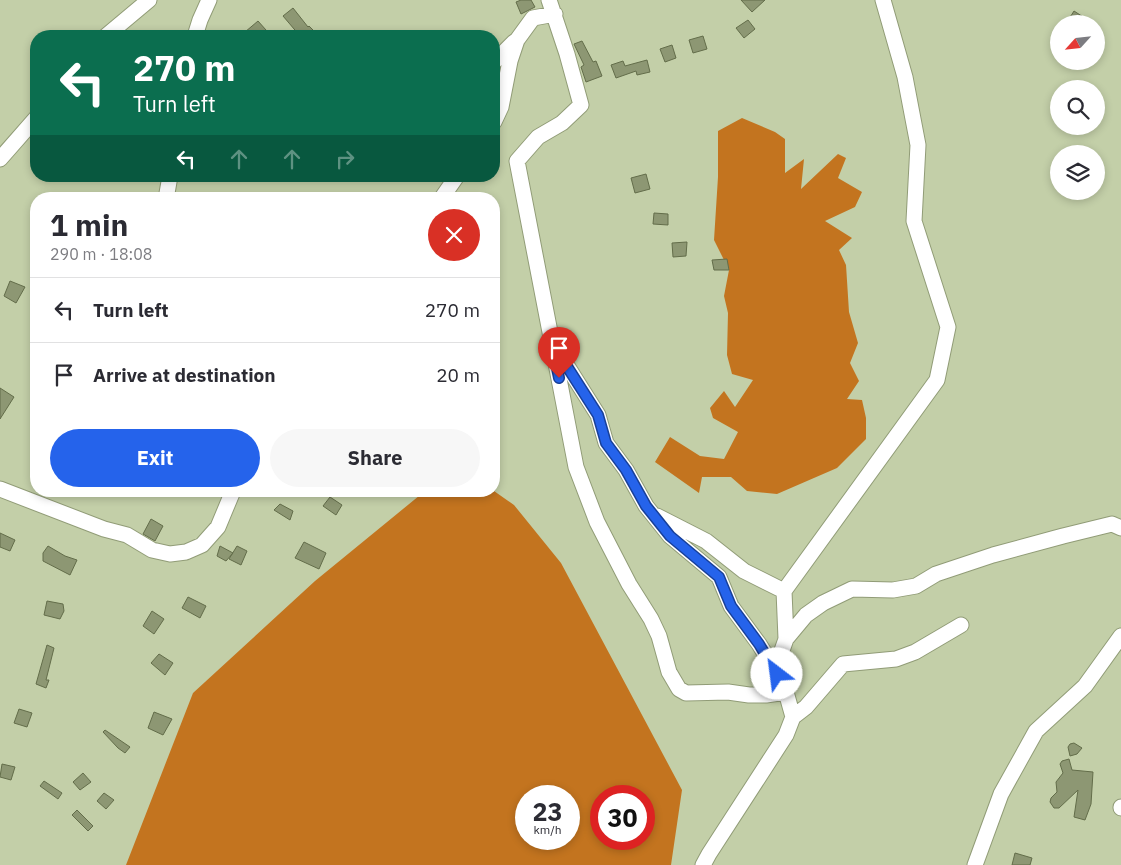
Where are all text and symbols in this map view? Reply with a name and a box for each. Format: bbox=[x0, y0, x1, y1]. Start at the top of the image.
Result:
north arrow bbox=[1050, 15, 1105, 70]
map controls bbox=[1050, 15, 1105, 200]
text: 270 m bbox=[133, 45, 236, 91]
icon: left bbox=[50, 50, 115, 115]
button: search bbox=[1050, 80, 1105, 135]
text: Turn left bbox=[133, 89, 216, 118]
icon: left bbox=[172, 145, 200, 173]
icon: ahead bbox=[225, 145, 253, 173]
icon: ahead bbox=[278, 145, 306, 173]
icon: right bbox=[331, 145, 359, 173]
button: layers bbox=[1050, 145, 1105, 200]
text: 1 min bbox=[50, 205, 128, 244]
button: close bbox=[428, 209, 480, 261]
text: 290 m · 18:08 bbox=[50, 244, 152, 264]
icon: left bbox=[50, 296, 78, 324]
text: Turn left bbox=[93, 298, 169, 322]
text: 270 m bbox=[425, 298, 480, 322]
pin bbox=[538, 327, 580, 378]
icon: arrive bbox=[545, 334, 573, 362]
icon: arrive bbox=[50, 361, 78, 389]
text: Arrive at destination bbox=[93, 363, 276, 387]
text: 20 m bbox=[436, 363, 480, 387]
button: Exit bbox=[50, 429, 260, 487]
button: Share bbox=[270, 429, 480, 487]
position arrow bbox=[750, 647, 802, 699]
speed limit sign: 30 bbox=[590, 785, 655, 850]
text: 23 bbox=[532, 795, 563, 828]
text: km/h bbox=[533, 822, 562, 837]

